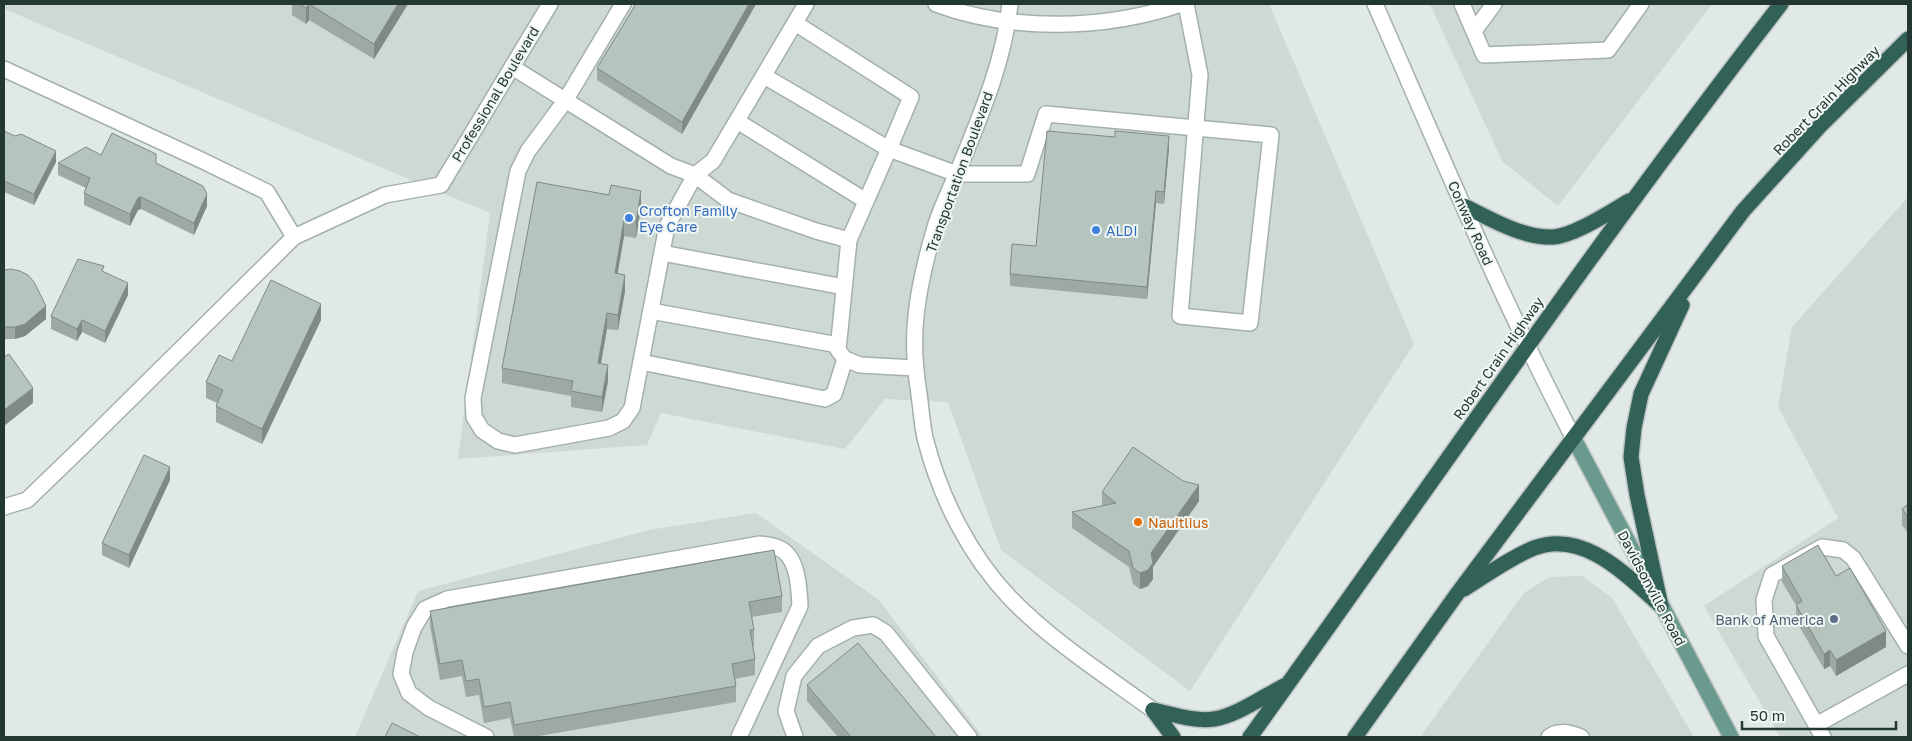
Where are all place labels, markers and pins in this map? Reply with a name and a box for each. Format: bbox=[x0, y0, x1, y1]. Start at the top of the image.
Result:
place label: Crofton Family Eye Care bbox=[639, 202, 738, 235]
marker: Crofton Family Eye Care bbox=[623, 212, 635, 224]
place label: ALDI bbox=[1106, 222, 1138, 239]
marker: ALDI bbox=[1090, 224, 1102, 236]
place label: Nauitlius bbox=[1148, 514, 1209, 531]
marker: Nauitlius bbox=[1132, 516, 1144, 528]
place label: Bank of America bbox=[1715, 611, 1824, 628]
marker: Bank of America bbox=[1828, 613, 1840, 625]

